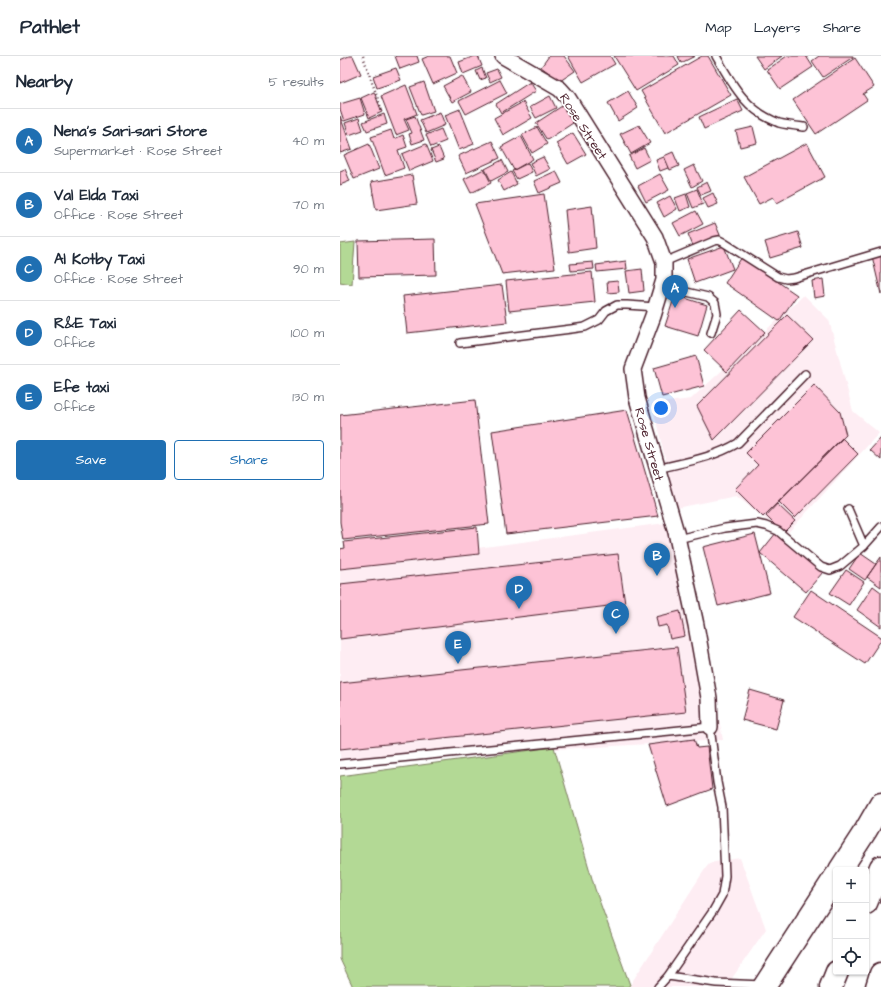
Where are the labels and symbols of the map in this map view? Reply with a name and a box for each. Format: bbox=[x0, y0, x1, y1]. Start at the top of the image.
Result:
street label: Rose Street bbox=[555, 90, 612, 164]
pin: A bbox=[662, 275, 688, 308]
your location bbox=[651, 398, 671, 418]
street label: Rose Street bbox=[630, 406, 668, 484]
pin: B bbox=[644, 543, 670, 576]
pin: D bbox=[506, 576, 532, 609]
pin: C bbox=[603, 601, 629, 634]
pin: E bbox=[445, 631, 471, 664]

